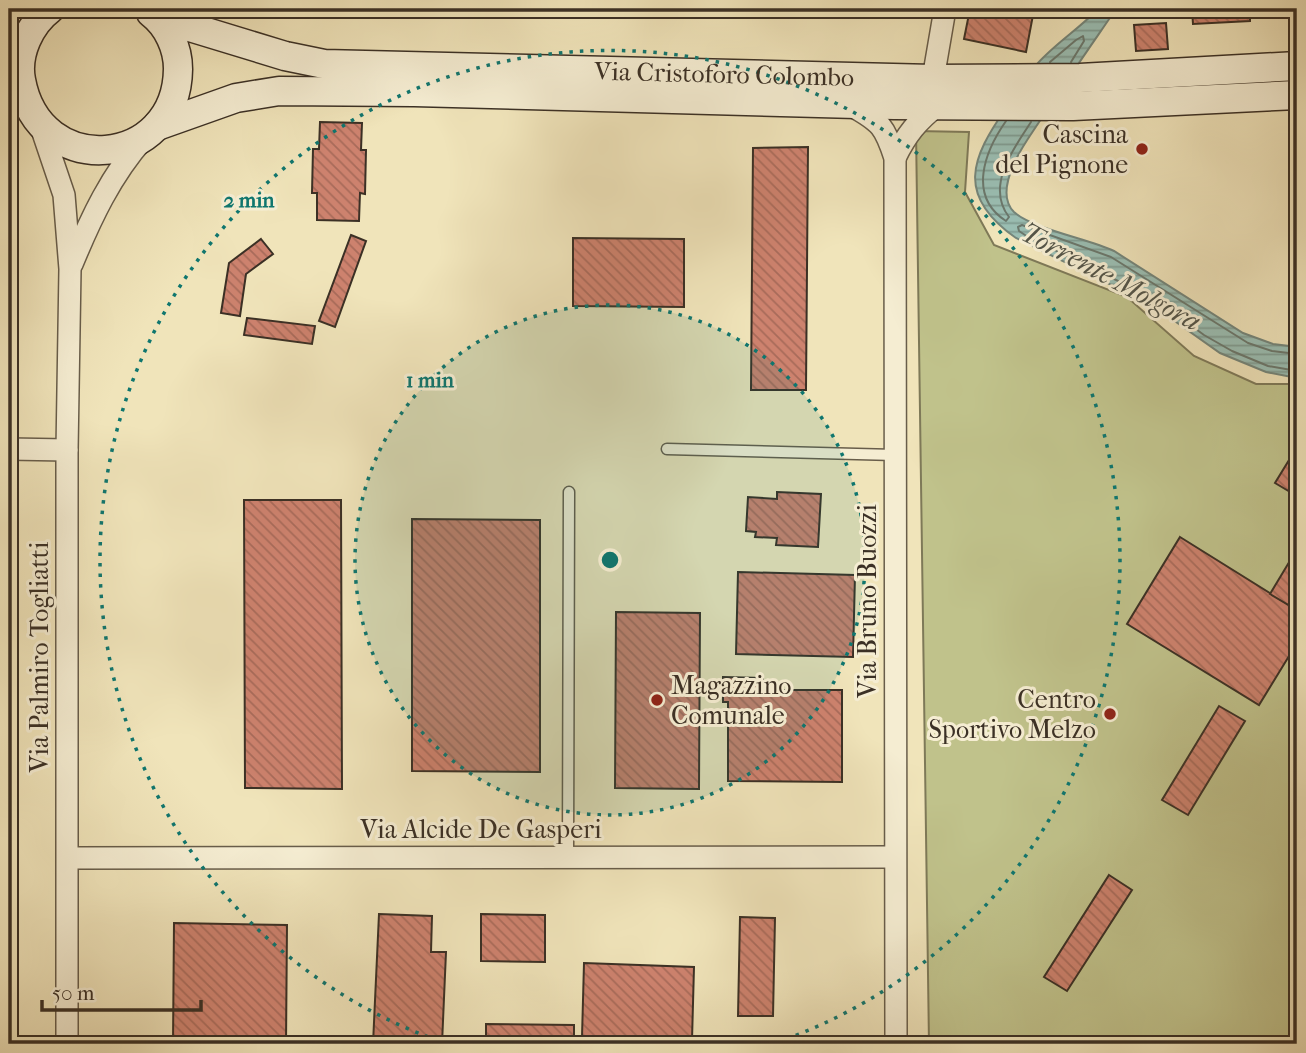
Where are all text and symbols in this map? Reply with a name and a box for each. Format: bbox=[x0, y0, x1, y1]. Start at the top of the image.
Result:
street label: Via Cristoforo Colombo bbox=[593, 56, 855, 93]
place label: Cascina del Pignone bbox=[995, 119, 1129, 180]
marker: Cascina del Pignone bbox=[1134, 141, 1150, 157]
text: 2 min bbox=[223, 188, 275, 212]
water label: Torrente Molgora bbox=[1015, 215, 1206, 338]
text: 1 min bbox=[406, 368, 455, 392]
street label: Via Bruno Buozzi bbox=[852, 504, 883, 699]
street label: Via Palmiro Togliatti bbox=[24, 541, 55, 774]
centre of rings bbox=[598, 548, 622, 572]
place label: Magazzino Comunale bbox=[671, 670, 792, 731]
place label: Centro Sportivo Melzo bbox=[928, 684, 1096, 745]
marker: Magazzino Comunale bbox=[649, 692, 665, 708]
marker: Centro Sportivo Melzo bbox=[1102, 706, 1118, 722]
street label: Via Alcide De Gasperi bbox=[359, 814, 602, 845]
scale bar bbox=[42, 969, 201, 1013]
text: 50 m bbox=[52, 981, 95, 1005]

